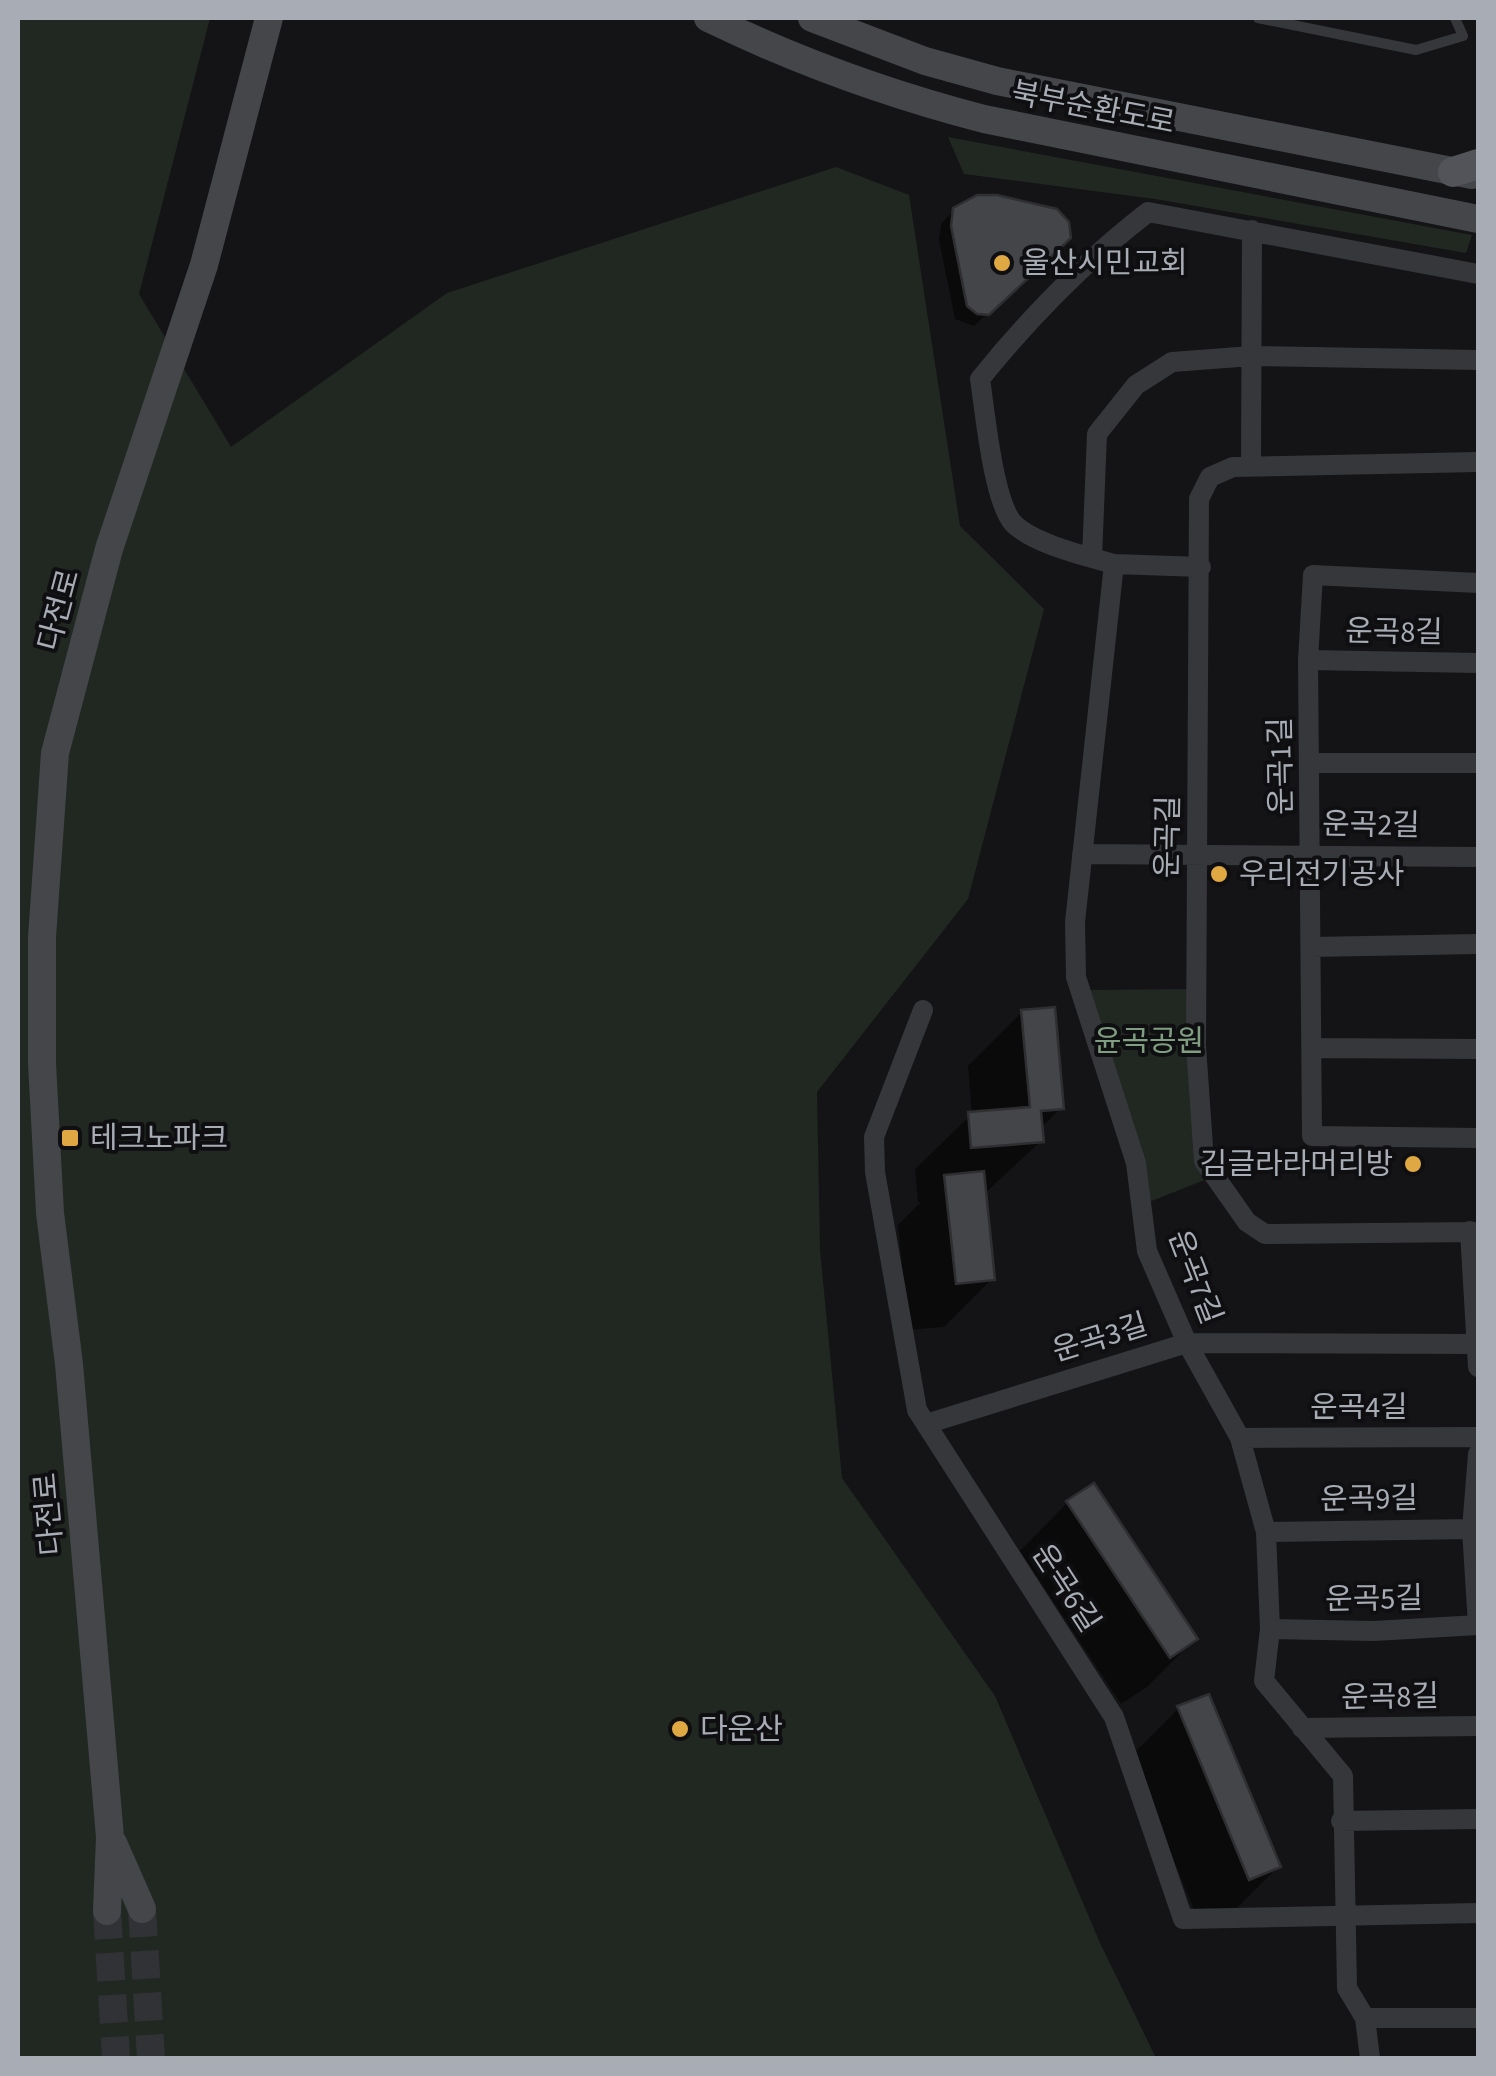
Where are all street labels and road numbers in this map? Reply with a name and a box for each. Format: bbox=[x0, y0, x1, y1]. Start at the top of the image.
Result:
street label: 북부순환도로 bbox=[1008, 71, 1178, 145]
street label: 다전로 bbox=[28, 564, 90, 656]
street label: 운곡8길 bbox=[1345, 610, 1443, 654]
street label: 운곡1길 bbox=[1259, 717, 1303, 815]
street label: 운곡길 bbox=[1146, 795, 1190, 879]
street label: 운곡2길 bbox=[1322, 803, 1420, 847]
street label: 운곡7길 bbox=[1157, 1224, 1233, 1330]
street label: 운곡3길 bbox=[1047, 1303, 1153, 1373]
street label: 운곡4길 bbox=[1310, 1386, 1408, 1429]
street label: 다전로 bbox=[24, 1471, 74, 1557]
street label: 운곡9길 bbox=[1320, 1477, 1418, 1521]
street label: 운곡6길 bbox=[1021, 1535, 1111, 1641]
street label: 운곡5길 bbox=[1325, 1577, 1423, 1621]
street label: 운곡8길 bbox=[1341, 1675, 1439, 1719]

